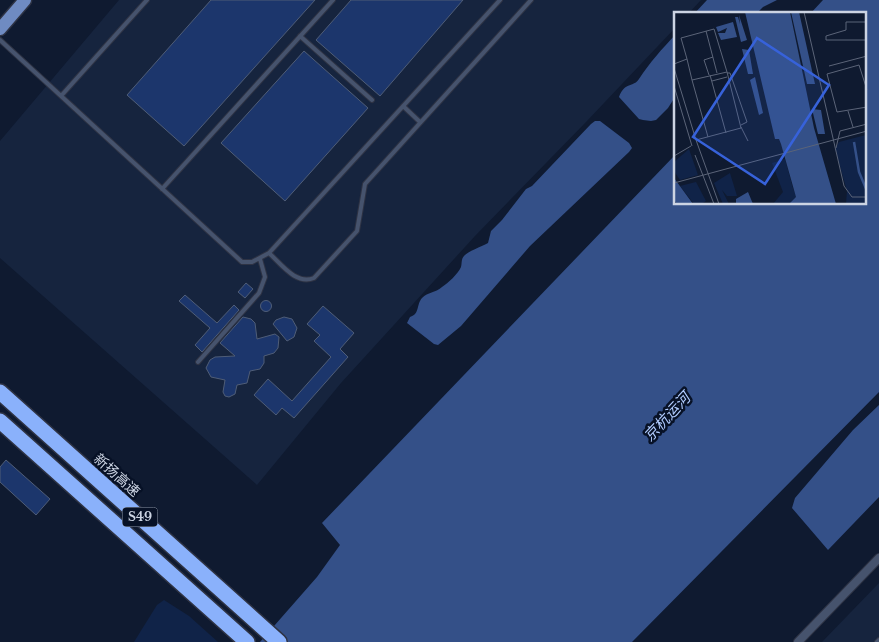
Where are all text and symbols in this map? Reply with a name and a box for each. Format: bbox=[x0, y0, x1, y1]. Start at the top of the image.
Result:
inset map bbox=[674, 12, 866, 205]
water label: 京杭运河 bbox=[639, 386, 696, 445]
street label: 新扬高速 bbox=[90, 450, 144, 500]
road number: S49 bbox=[122, 508, 158, 526]

